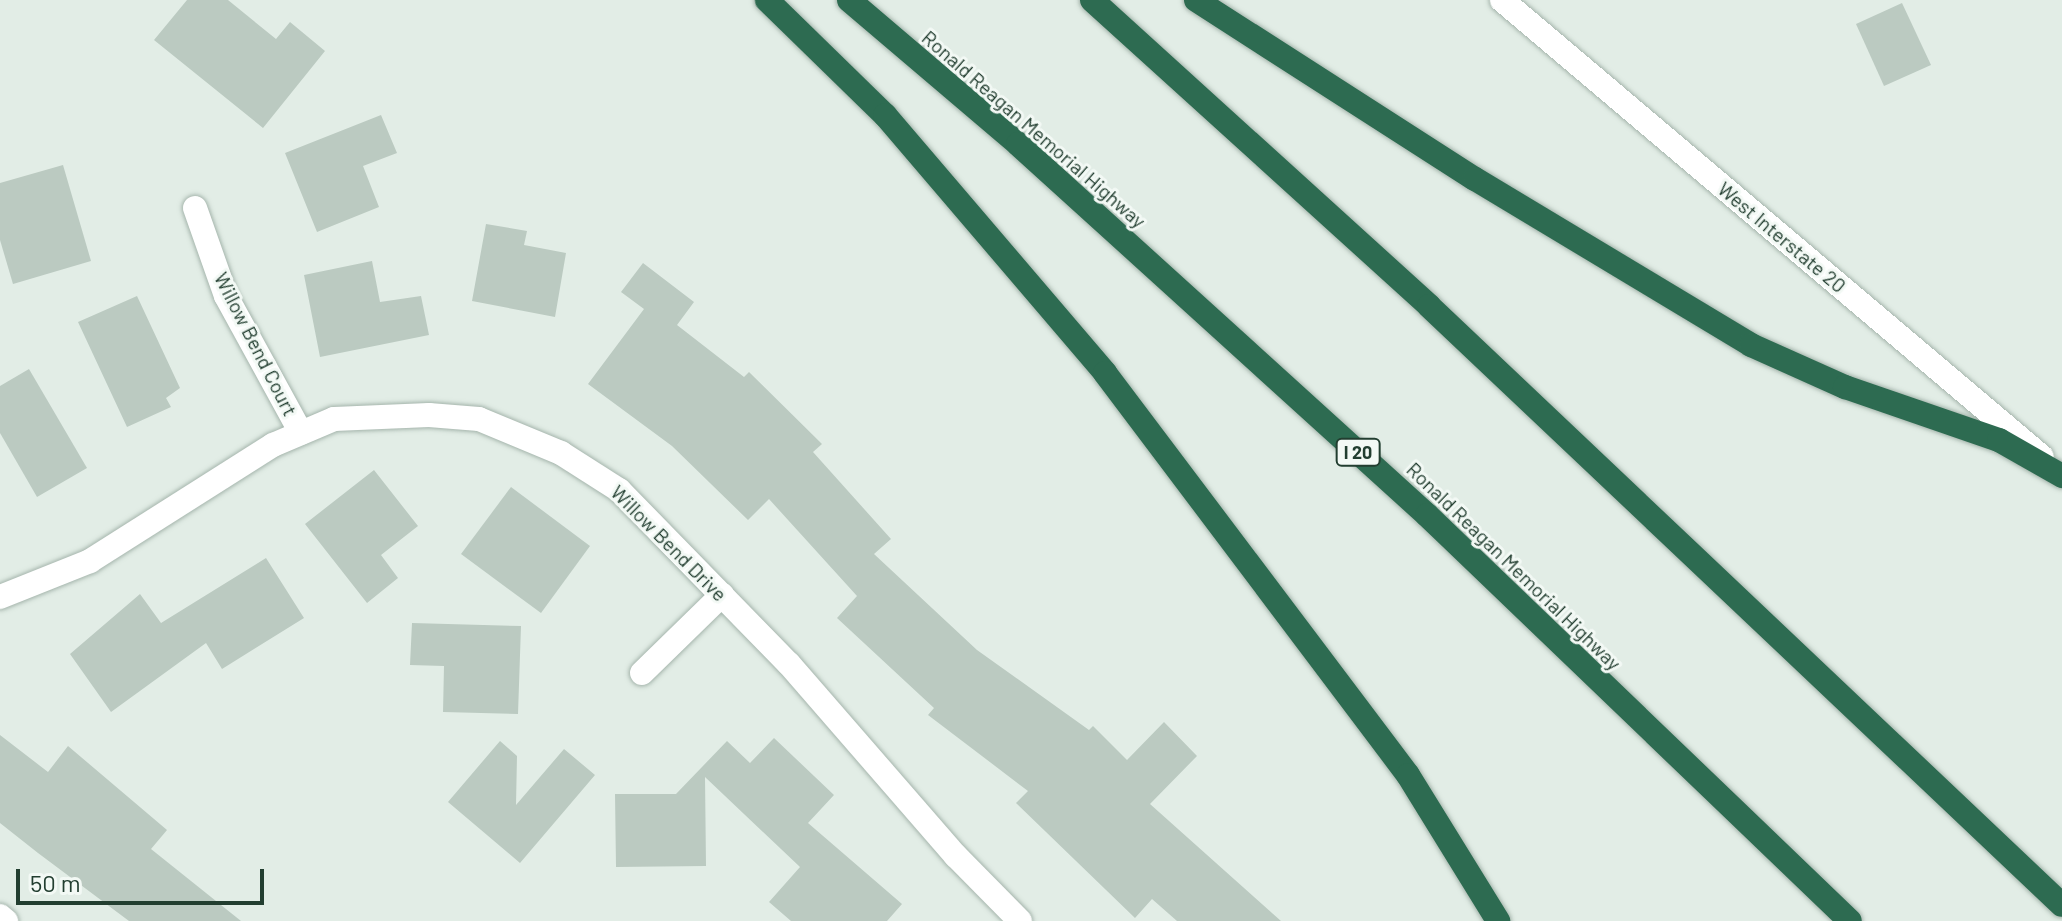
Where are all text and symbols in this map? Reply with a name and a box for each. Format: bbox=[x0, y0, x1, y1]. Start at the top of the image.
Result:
street label: Ronald Reagan Memorial Highway bbox=[917, 25, 1151, 233]
street label: West Interstate 20 bbox=[1713, 177, 1851, 297]
street label: Willow Bend Court bbox=[209, 268, 303, 420]
road number: I 20 bbox=[1334, 438, 1382, 466]
street label: Ronald Reagan Memorial Highway bbox=[1402, 457, 1626, 675]
street label: Willow Bend Drive bbox=[606, 480, 732, 606]
scale bar bbox=[20, 853, 268, 903]
text: 50 m bbox=[30, 868, 81, 897]

